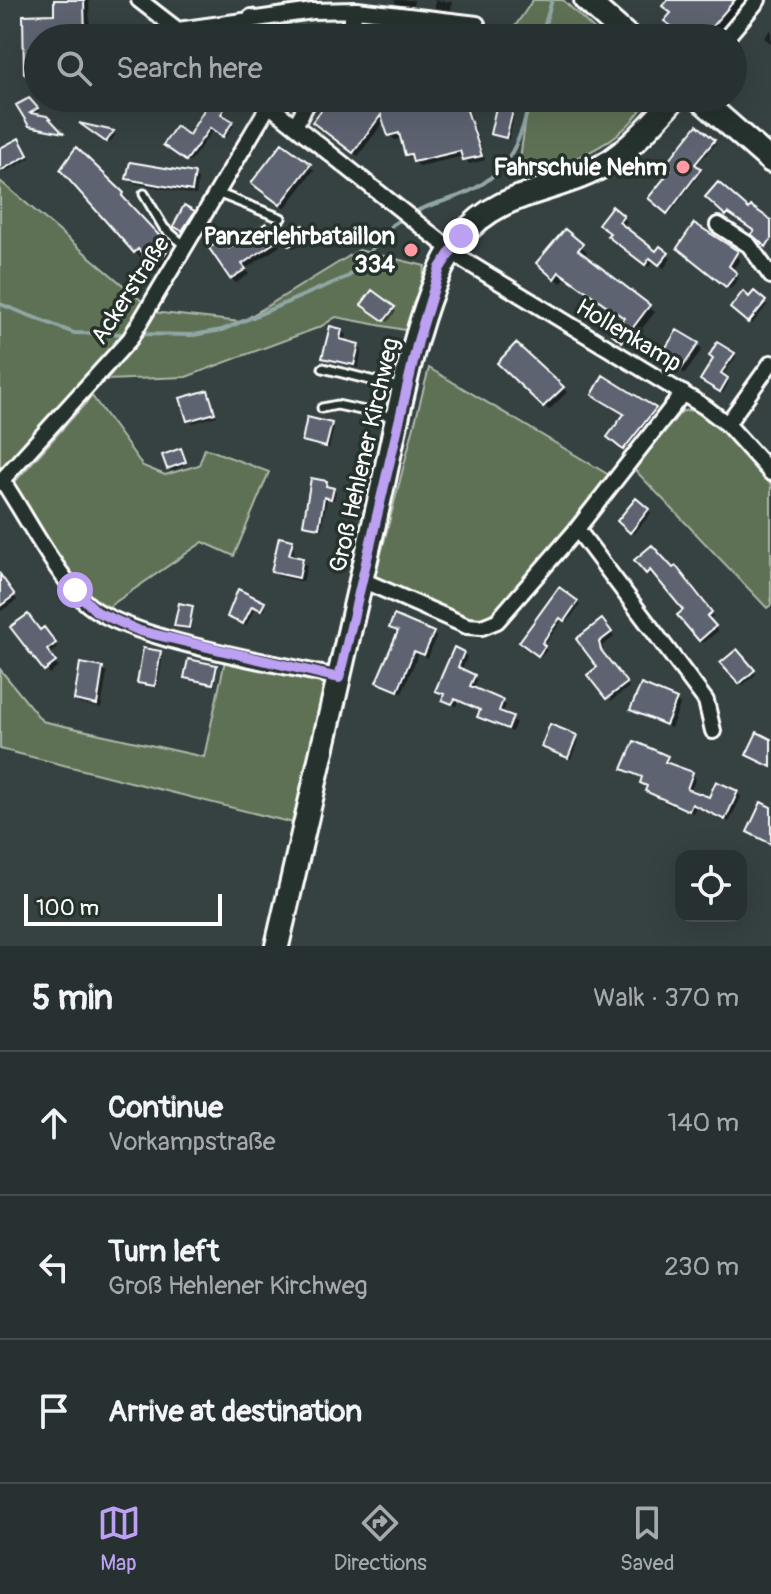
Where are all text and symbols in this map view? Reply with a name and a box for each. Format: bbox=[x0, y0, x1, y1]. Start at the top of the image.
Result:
search box bbox=[24, 24, 747, 112]
icon: search bbox=[52, 46, 96, 90]
text: Search here bbox=[116, 50, 263, 87]
place label: Fahrschule Nehm bbox=[493, 153, 667, 182]
marker: Fahrschule Nehm bbox=[674, 158, 692, 176]
route end bbox=[443, 218, 479, 254]
place label: Panzerlehrbataillon 334 bbox=[203, 222, 395, 279]
street label: Ackerstraße bbox=[85, 231, 176, 350]
marker: Panzerlehrbataillon 334 bbox=[402, 241, 420, 259]
street label: Hollenkamp bbox=[571, 293, 687, 378]
street label: Groß Hehlener Kirchweg bbox=[323, 335, 406, 575]
route start bbox=[57, 572, 93, 608]
map controls bbox=[675, 850, 747, 922]
button: locate bbox=[675, 850, 747, 922]
scale bar bbox=[24, 890, 222, 926]
text: 100 m bbox=[36, 894, 99, 922]
text: 5 min bbox=[32, 977, 113, 1020]
text: Walk · 370 m bbox=[593, 982, 739, 1014]
text: Continue bbox=[108, 1089, 223, 1126]
icon: ahead bbox=[32, 1101, 76, 1145]
text: 140 m bbox=[667, 1107, 739, 1139]
text: Vorkampstraße bbox=[108, 1126, 276, 1158]
text: Turn left bbox=[108, 1233, 219, 1270]
icon: left bbox=[32, 1245, 76, 1289]
text: 230 m bbox=[664, 1251, 739, 1283]
text: Groß Hehlener Kirchweg bbox=[108, 1270, 368, 1302]
icon: arrive bbox=[32, 1389, 76, 1433]
text: Arrive at destination bbox=[108, 1393, 362, 1430]
tab: Map bbox=[97, 1501, 141, 1577]
tab: Directions bbox=[334, 1501, 427, 1577]
tab: Saved bbox=[620, 1501, 674, 1577]

